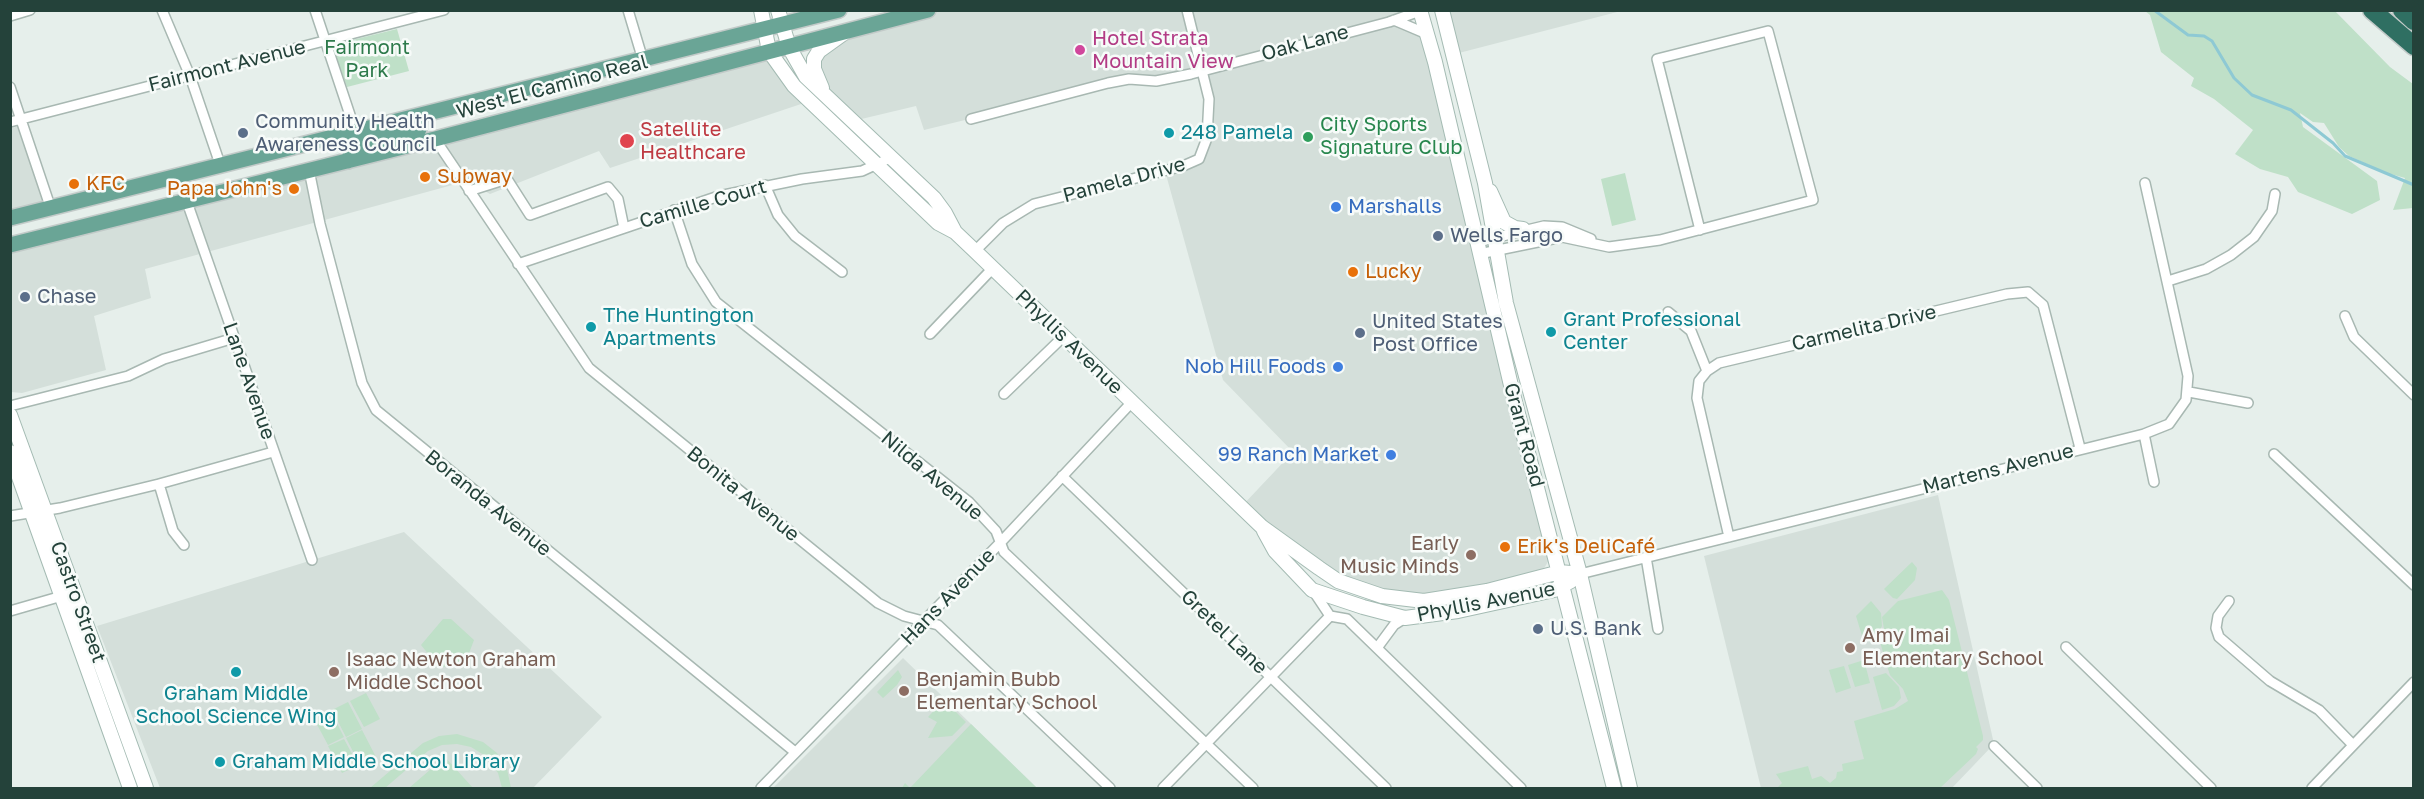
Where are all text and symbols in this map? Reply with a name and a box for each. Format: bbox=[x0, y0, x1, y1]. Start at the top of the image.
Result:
street label: Oak Lane bbox=[1259, 20, 1351, 66]
place label: Hotel Strata Mountain View bbox=[1092, 27, 1234, 74]
street label: Fairmont Avenue bbox=[146, 35, 308, 97]
park label: Fairmont Park bbox=[324, 36, 410, 83]
marker: Hotel Strata Mountain View bbox=[1073, 43, 1087, 57]
street label: West El Camino Real bbox=[454, 50, 650, 124]
place label: Community Health Awareness Council bbox=[255, 110, 436, 157]
place label: City Sports Signature Club bbox=[1320, 113, 1463, 160]
place label: Satellite Healthcare bbox=[640, 118, 746, 165]
place label: 248 Pamela bbox=[1181, 121, 1293, 145]
marker: Community Health Awareness Council bbox=[236, 126, 250, 140]
marker: 248 Pamela bbox=[1162, 126, 1176, 140]
marker: City Sports Signature Club bbox=[1301, 130, 1315, 144]
marker: Satellite Healthcare bbox=[618, 132, 636, 150]
street label: Pamela Drive bbox=[1060, 152, 1188, 208]
place label: Subway bbox=[437, 165, 512, 189]
marker: Subway bbox=[418, 170, 432, 184]
place label: KFC bbox=[86, 172, 125, 196]
street label: Camille Court bbox=[637, 174, 769, 234]
marker: KFC bbox=[67, 177, 81, 191]
place label: Papa John's bbox=[167, 177, 282, 201]
marker: Papa John's bbox=[287, 182, 301, 196]
place label: Marshalls bbox=[1348, 195, 1442, 219]
marker: Marshalls bbox=[1329, 200, 1343, 214]
place label: Wells Fargo bbox=[1450, 224, 1563, 248]
marker: Wells Fargo bbox=[1431, 229, 1445, 243]
place label: Lucky bbox=[1365, 260, 1422, 284]
marker: Lucky bbox=[1346, 265, 1360, 279]
place label: Chase bbox=[37, 285, 96, 309]
street label: Phyllis Avenue bbox=[1010, 285, 1128, 399]
marker: Chase bbox=[18, 290, 32, 304]
street label: Carmelita Drive bbox=[1789, 300, 1939, 356]
place label: The Huntington Apartments bbox=[603, 304, 754, 351]
place label: Grant Professional Center bbox=[1563, 308, 1741, 355]
place label: United States Post Office bbox=[1372, 310, 1503, 357]
street label: Lane Avenue bbox=[218, 319, 280, 443]
marker: The Huntington Apartments bbox=[584, 320, 598, 334]
marker: Grant Professional Center bbox=[1544, 325, 1558, 339]
marker: United States Post Office bbox=[1353, 326, 1367, 340]
place label: Nob Hill Foods bbox=[1185, 355, 1326, 379]
marker: Nob Hill Foods bbox=[1331, 360, 1345, 374]
street label: Grant Road bbox=[1499, 380, 1549, 490]
street label: Nilda Avenue bbox=[876, 426, 988, 526]
street label: Martens Avenue bbox=[1920, 439, 2076, 499]
street label: Bonita Avenue bbox=[682, 441, 804, 547]
place label: 99 Ranch Market bbox=[1218, 443, 1379, 467]
street label: Boranda Avenue bbox=[420, 445, 556, 561]
marker: 99 Ranch Market bbox=[1384, 448, 1398, 462]
place label: Early Music Minds bbox=[1340, 532, 1459, 579]
place label: Erik's DeliCafé bbox=[1517, 535, 1655, 559]
street label: Castro Street bbox=[45, 538, 111, 666]
marker: Erik's DeliCafé bbox=[1498, 540, 1512, 554]
street label: Hans Avenue bbox=[896, 544, 1000, 650]
marker: Early Music Minds bbox=[1464, 548, 1478, 562]
street label: Phyllis Avenue bbox=[1415, 577, 1557, 627]
street label: Gretel Lane bbox=[1176, 585, 1272, 679]
place label: U.S. Bank bbox=[1550, 617, 1642, 641]
marker: U.S. Bank bbox=[1531, 622, 1545, 636]
place label: Amy Imai Elementary School bbox=[1862, 624, 2044, 671]
marker: Amy Imai Elementary School bbox=[1843, 641, 1857, 655]
place label: Isaac Newton Graham Middle School bbox=[346, 648, 556, 695]
marker: Graham Middle School Science Wing bbox=[229, 665, 243, 679]
marker: Isaac Newton Graham Middle School bbox=[327, 665, 341, 679]
place label: Benjamin Bubb Elementary School bbox=[916, 668, 1098, 715]
place label: Graham Middle School Science Wing bbox=[135, 682, 337, 729]
marker: Benjamin Bubb Elementary School bbox=[897, 684, 911, 698]
place label: Graham Middle School Library bbox=[232, 750, 520, 774]
marker: Graham Middle School Library bbox=[213, 755, 227, 769]

